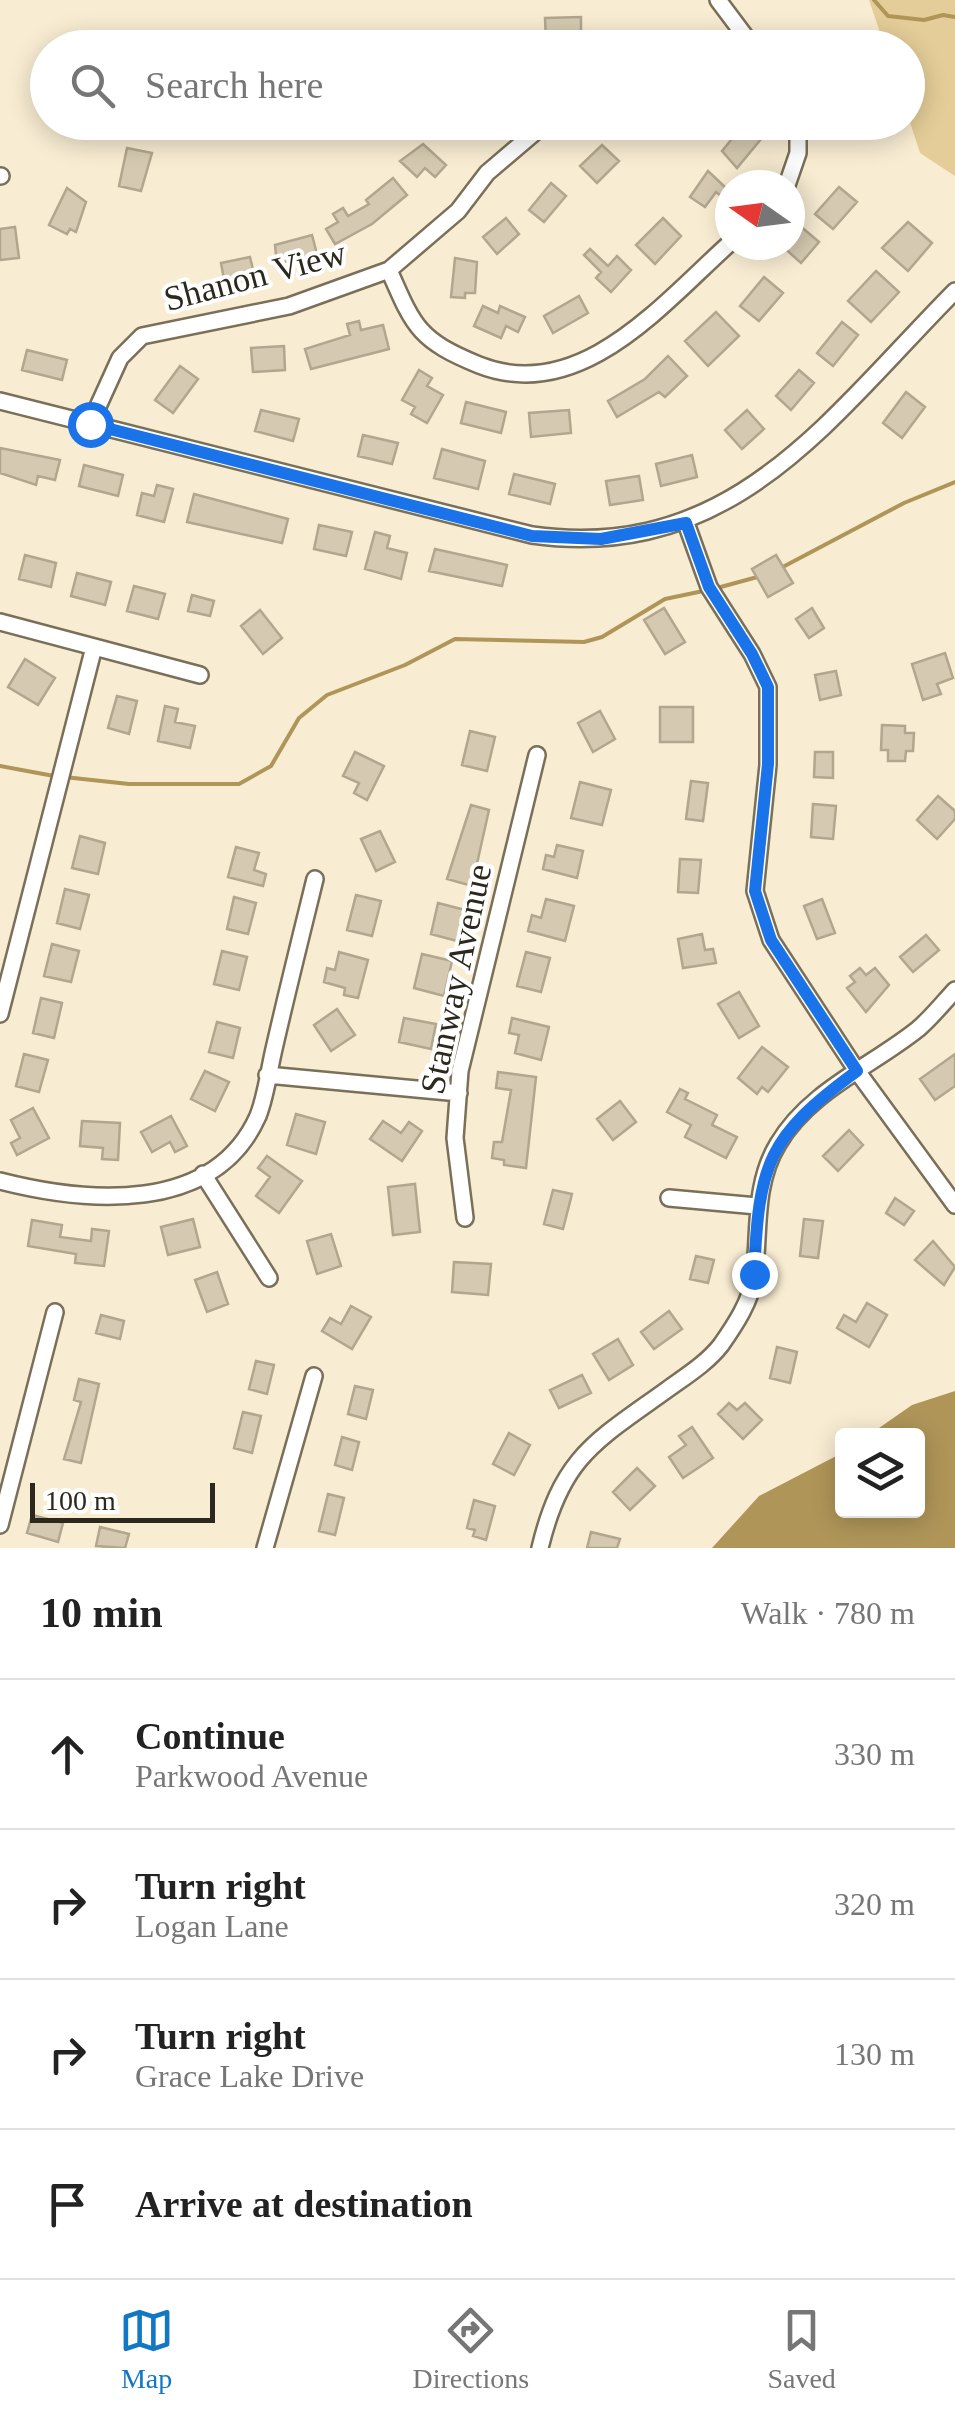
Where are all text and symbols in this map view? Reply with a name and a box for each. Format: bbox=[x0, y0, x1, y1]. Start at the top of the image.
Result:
search box bbox=[30, 30, 925, 140]
icon: search bbox=[65, 58, 120, 113]
text: Search here bbox=[145, 64, 323, 106]
north arrow bbox=[715, 170, 805, 260]
street label: Shanon View bbox=[160, 233, 351, 319]
route start bbox=[68, 402, 114, 448]
street label: Stanway Avenue bbox=[413, 861, 499, 1097]
route end bbox=[732, 1252, 778, 1298]
map controls bbox=[835, 1428, 925, 1518]
button: layers bbox=[835, 1428, 925, 1518]
scale bar bbox=[30, 1478, 215, 1522]
text: 100 m bbox=[45, 1485, 116, 1516]
text: 10 min bbox=[40, 1590, 163, 1636]
text: Walk · 780 m bbox=[741, 1595, 915, 1631]
text: Continue bbox=[135, 1715, 285, 1757]
icon: ahead bbox=[40, 1727, 95, 1782]
text: 330 m bbox=[834, 1736, 915, 1772]
text: Parkwood Avenue bbox=[135, 1758, 368, 1794]
text: Turn right bbox=[135, 1865, 306, 1907]
icon: right bbox=[40, 1877, 95, 1932]
text: 320 m bbox=[834, 1886, 915, 1922]
text: Logan Lane bbox=[135, 1908, 289, 1944]
text: Turn right bbox=[135, 2015, 306, 2057]
icon: right bbox=[40, 2027, 95, 2082]
text: 130 m bbox=[834, 2036, 915, 2072]
text: Grace Lake Drive bbox=[135, 2058, 364, 2094]
icon: arrive bbox=[40, 2177, 95, 2232]
text: Arrive at destination bbox=[135, 2183, 473, 2225]
tab: Map bbox=[119, 2303, 174, 2395]
tab: Directions bbox=[412, 2303, 529, 2395]
tab: Saved bbox=[767, 2303, 836, 2395]

